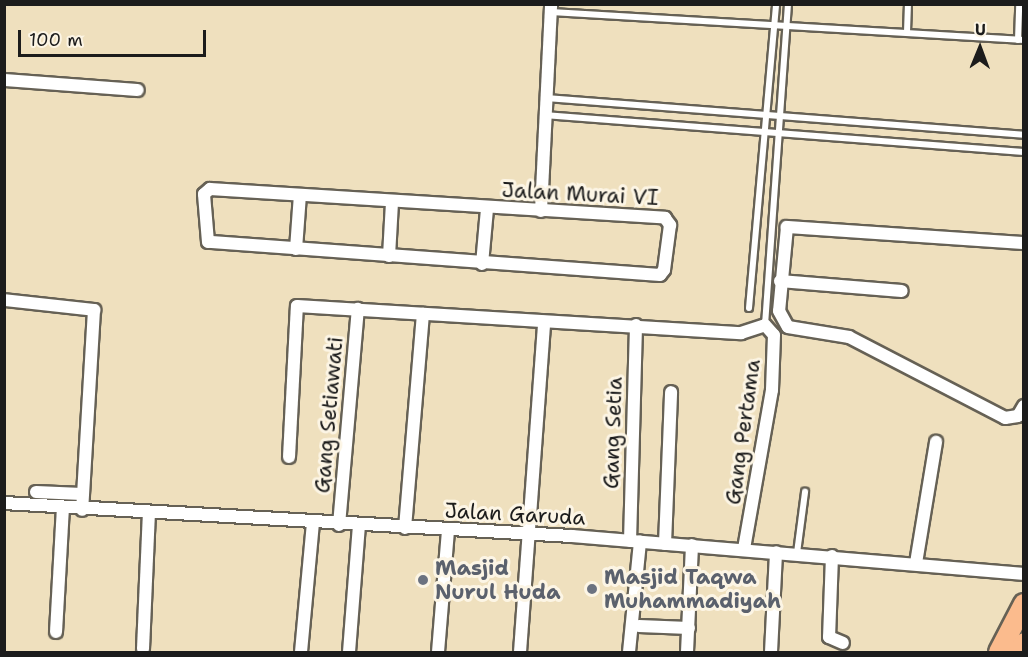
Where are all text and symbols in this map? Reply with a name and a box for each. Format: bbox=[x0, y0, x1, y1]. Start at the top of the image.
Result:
scale bar bbox=[21, 18, 208, 56]
north arrow bbox=[950, 18, 1010, 78]
text: U bbox=[975, 19, 986, 40]
text: 100 m bbox=[29, 28, 83, 52]
street label: Jalan Murai VI bbox=[501, 177, 659, 211]
street label: Gang Setiawati bbox=[310, 336, 348, 494]
street label: Gang Pertama bbox=[720, 358, 766, 506]
street label: Gang Setia bbox=[598, 377, 628, 489]
street label: Jalan Garuda bbox=[444, 498, 586, 530]
place label: Masjid Nurul Huda bbox=[435, 555, 560, 605]
place label: Masjid Taqwa Muhammadiyah bbox=[604, 564, 781, 614]
marker: Masjid Nurul Huda bbox=[416, 573, 430, 587]
marker: Masjid Taqwa Muhammadiyah bbox=[585, 582, 599, 596]

